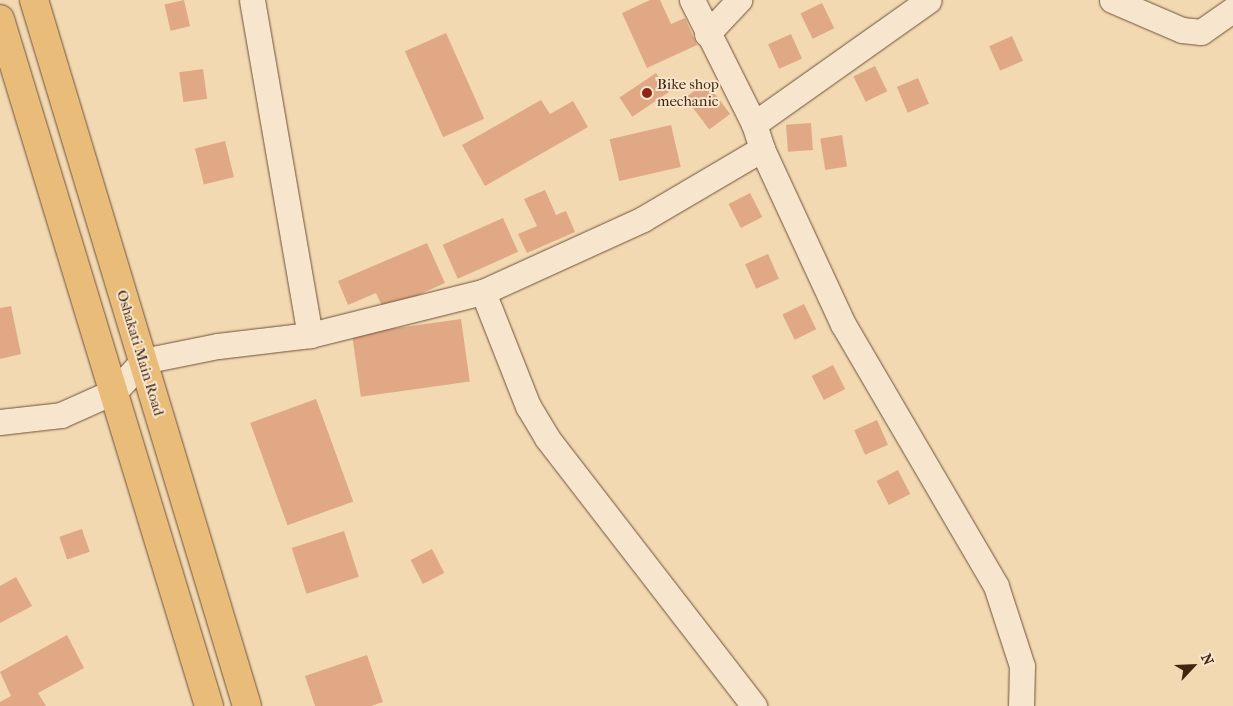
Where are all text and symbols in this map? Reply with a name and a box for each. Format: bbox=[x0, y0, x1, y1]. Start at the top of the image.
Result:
place label: Bike shop mechanic bbox=[657, 75, 719, 110]
marker: Bike shop mechanic bbox=[641, 87, 653, 99]
street label: Oshakati Main Road bbox=[112, 288, 168, 418]
north arrow bbox=[1168, 641, 1218, 691]
text: N bbox=[1197, 651, 1217, 668]

